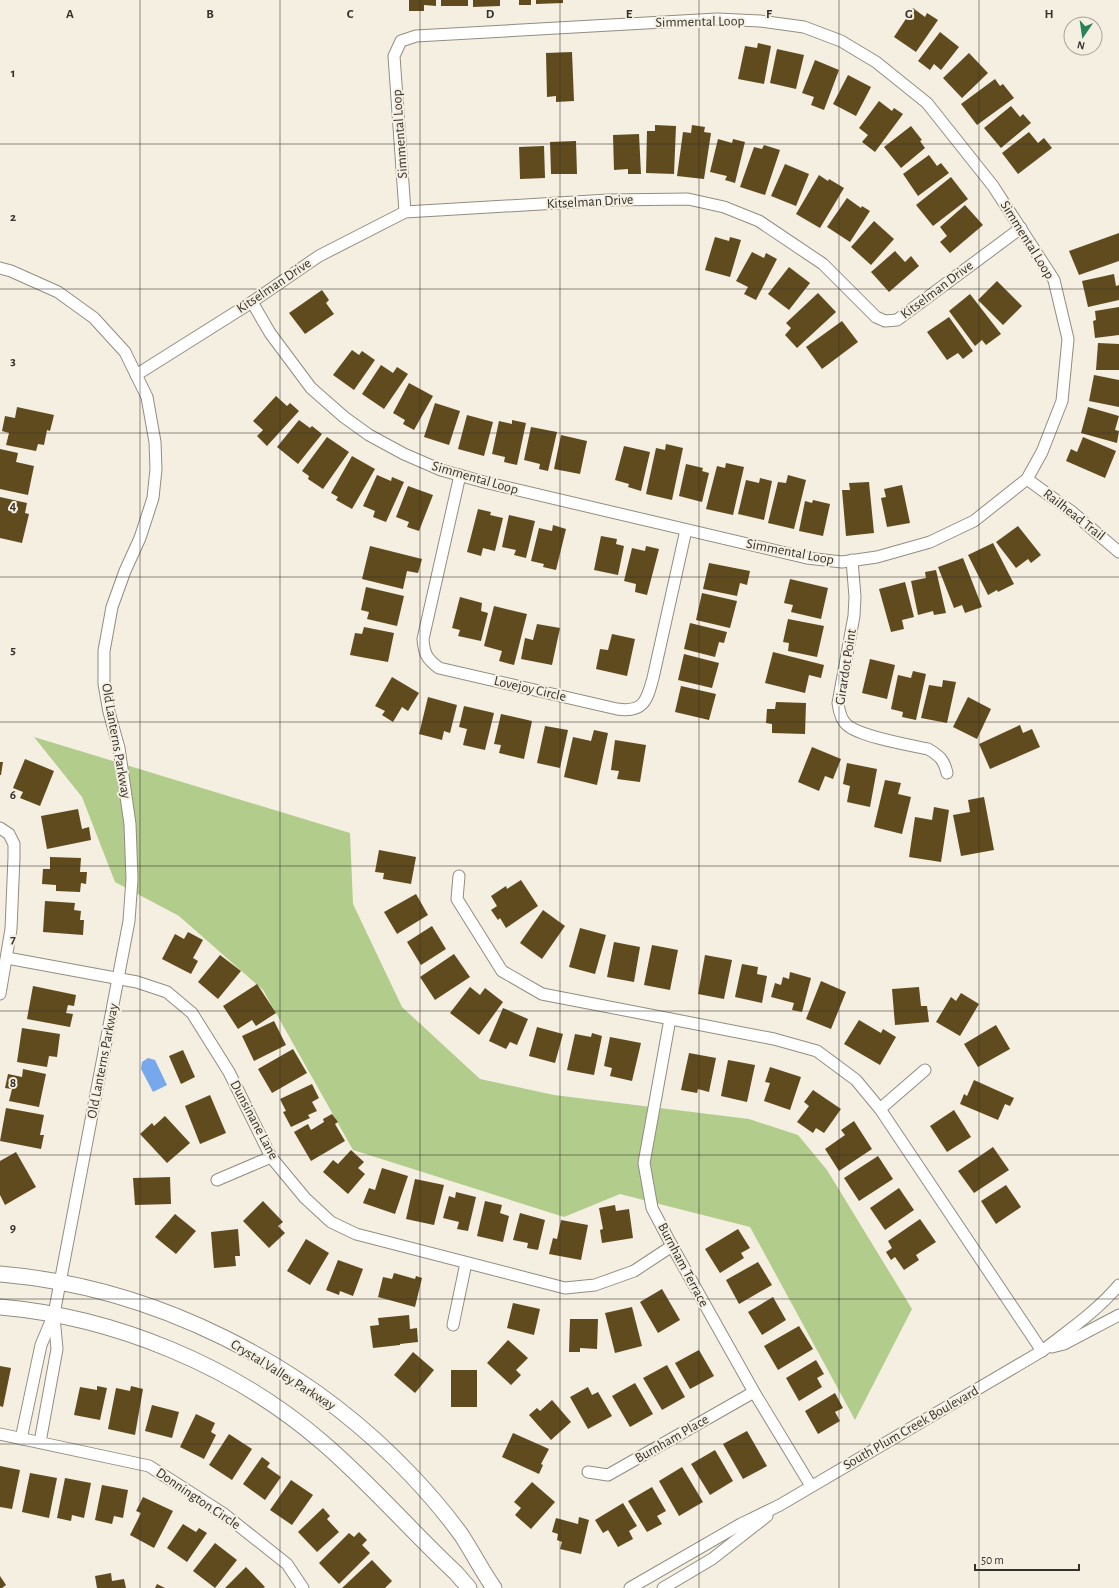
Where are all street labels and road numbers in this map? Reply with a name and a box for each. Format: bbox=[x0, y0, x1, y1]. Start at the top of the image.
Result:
street label: Simmental Loop bbox=[655, 14, 745, 30]
street label: Simmental Loop bbox=[390, 89, 410, 179]
street label: Kitselman Drive bbox=[546, 193, 634, 211]
street label: Simmental Loop bbox=[997, 198, 1057, 282]
street label: Kitselman Drive bbox=[234, 256, 314, 316]
street label: Kitselman Drive bbox=[898, 258, 976, 322]
street label: Simmental Loop bbox=[430, 459, 520, 497]
street label: Railhead Trail bbox=[1040, 487, 1108, 543]
street label: Simmental Loop bbox=[745, 537, 835, 567]
street label: Girardot Point bbox=[833, 628, 859, 706]
street label: Lovejoy Circle bbox=[493, 674, 567, 704]
street label: Old Lanterns Parkway bbox=[99, 682, 133, 800]
street label: Old Lanterns Parkway bbox=[85, 1002, 121, 1120]
street label: Dunsinane Lane bbox=[227, 1078, 281, 1162]
street label: Burnham Terrace bbox=[655, 1221, 711, 1309]
street label: Crystal Valley Parkway bbox=[228, 1337, 338, 1413]
street label: South Plum Creek Boulevard bbox=[841, 1383, 981, 1473]
street label: Burnham Place bbox=[633, 1412, 711, 1466]
street label: Donnington Circle bbox=[153, 1466, 243, 1532]

